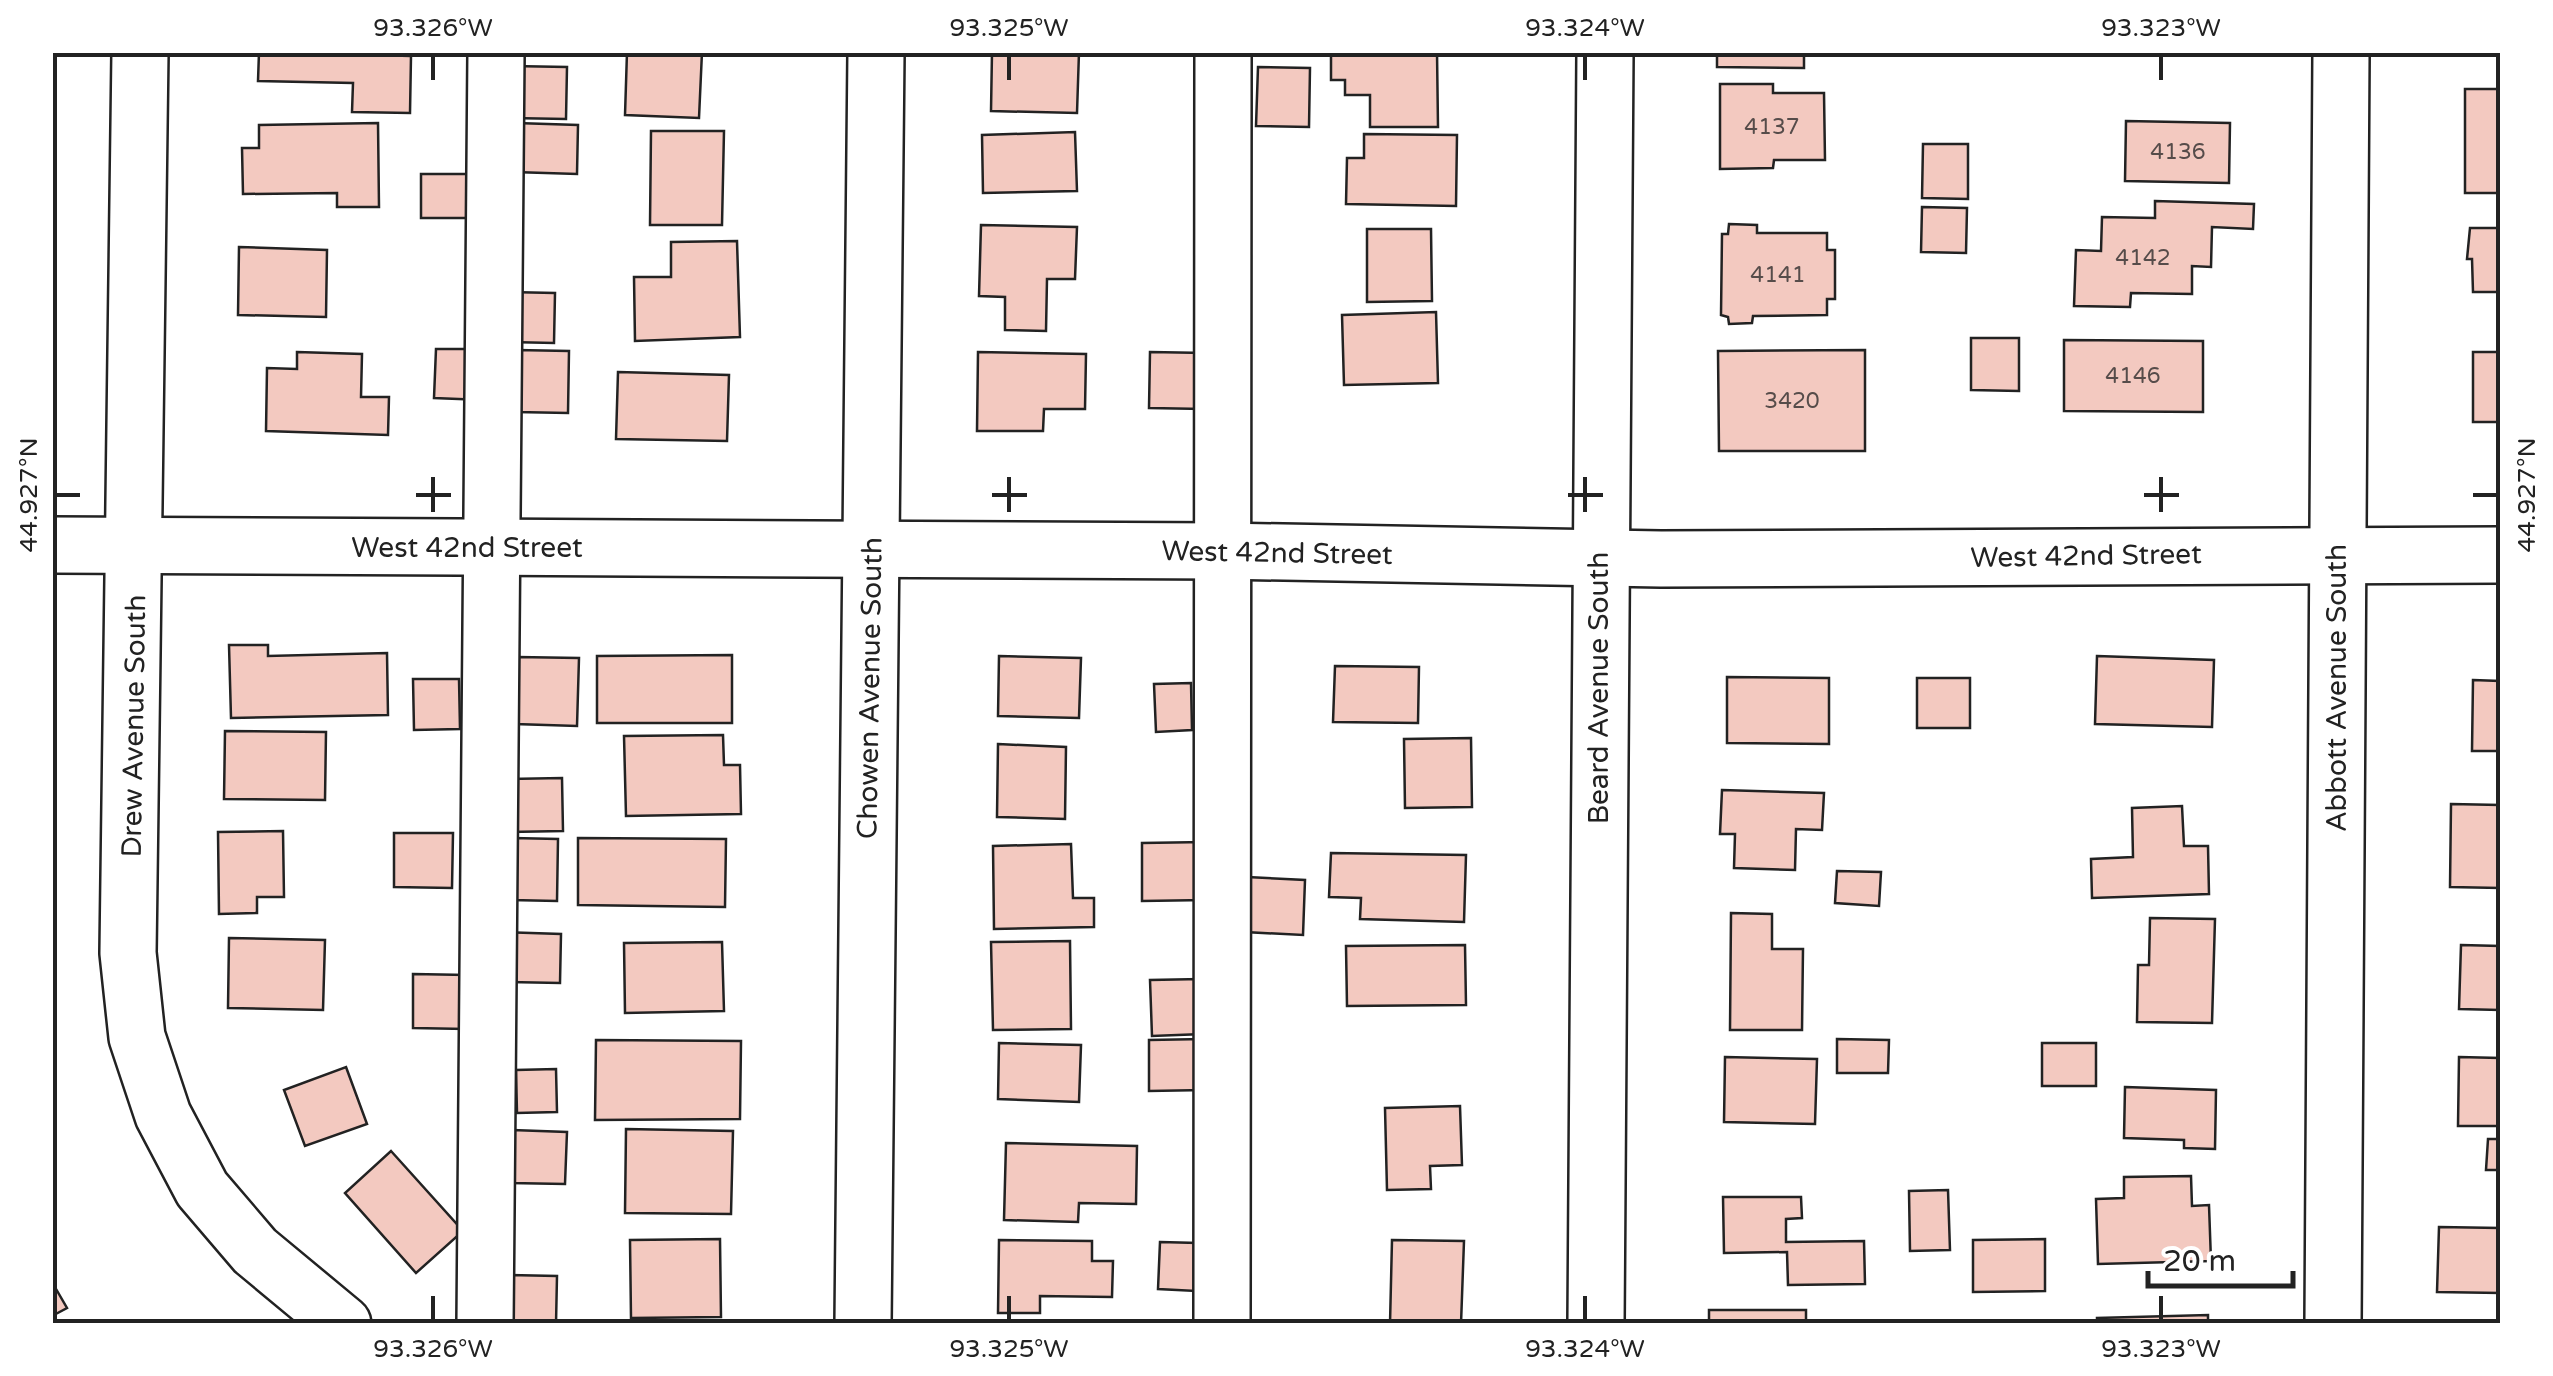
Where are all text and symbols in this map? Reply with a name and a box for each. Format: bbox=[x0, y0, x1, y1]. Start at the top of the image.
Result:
text: 93.326°W bbox=[373, 13, 493, 43]
text: 93.325°W bbox=[949, 13, 1069, 43]
text: 93.324°W bbox=[1525, 13, 1645, 43]
text: 93.323°W bbox=[2101, 13, 2221, 43]
house number: 4137 bbox=[1744, 114, 1800, 140]
house number: 4136 bbox=[2150, 139, 2206, 165]
house number: 4142 bbox=[2115, 245, 2171, 271]
house number: 4141 bbox=[1750, 262, 1806, 288]
house number: 4146 bbox=[2105, 363, 2161, 389]
house number: 3420 bbox=[1764, 388, 1820, 414]
text: 44.927°N bbox=[14, 437, 44, 553]
text: 44.927°N bbox=[2512, 437, 2542, 553]
street label: West 42nd Street bbox=[351, 531, 583, 565]
street label: West 42nd Street bbox=[1161, 534, 1393, 572]
street label: Chowen Avenue South bbox=[850, 537, 890, 839]
street label: West 42nd Street bbox=[1970, 537, 2202, 575]
street label: Abbott Avenue South bbox=[2320, 544, 2354, 832]
street label: Beard Avenue South bbox=[1582, 552, 1616, 824]
street label: Drew Avenue South bbox=[115, 594, 153, 858]
scale bar bbox=[2148, 1226, 2293, 1288]
text: 20 m bbox=[2163, 1243, 2236, 1280]
text: 93.326°W bbox=[373, 1334, 493, 1364]
text: 93.325°W bbox=[949, 1334, 1069, 1364]
text: 93.324°W bbox=[1525, 1334, 1645, 1364]
text: 93.323°W bbox=[2101, 1334, 2221, 1364]

